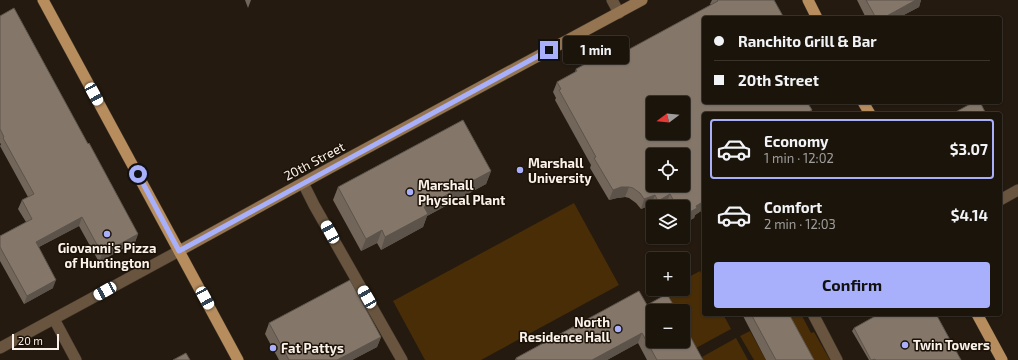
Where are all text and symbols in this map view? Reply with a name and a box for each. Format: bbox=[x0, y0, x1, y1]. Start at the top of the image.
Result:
text: Ranchito Grill & Bar bbox=[738, 32, 877, 50]
callout: 1 min bbox=[563, 36, 629, 64]
route end bbox=[540, 41, 558, 59]
text: 1 min bbox=[580, 42, 612, 58]
text: 20th Street bbox=[738, 71, 819, 89]
car bbox=[83, 81, 105, 107]
north arrow bbox=[646, 96, 690, 140]
map controls bbox=[646, 96, 690, 348]
icon: car bbox=[716, 131, 752, 167]
text: Economy bbox=[764, 132, 829, 150]
street label: 20th Street bbox=[281, 138, 347, 184]
text: $3.07 bbox=[950, 140, 988, 158]
button: locate bbox=[646, 148, 690, 192]
text: 1 min · 12:02 bbox=[764, 150, 834, 166]
place label: Marshall University bbox=[528, 155, 592, 186]
route start bbox=[129, 165, 147, 183]
marker: Marshall University bbox=[515, 165, 525, 175]
place label: Marshall Physical Plant bbox=[418, 177, 506, 208]
marker: Marshall Physical Plant bbox=[405, 187, 415, 197]
icon: car bbox=[716, 197, 752, 233]
text: Comfort bbox=[764, 198, 822, 216]
button: layers bbox=[646, 200, 690, 244]
text: $4.14 bbox=[951, 206, 988, 224]
text: 2 min · 12:03 bbox=[764, 216, 836, 232]
car bbox=[319, 219, 341, 245]
marker: Giovanni's Pizza of Huntington bbox=[102, 229, 112, 239]
place label: Giovanni's Pizza of Huntington bbox=[58, 240, 156, 271]
button: + bbox=[646, 252, 690, 296]
button: Confirm bbox=[714, 262, 990, 308]
car bbox=[92, 280, 118, 302]
car bbox=[356, 284, 378, 310]
car bbox=[194, 285, 216, 311]
button: − bbox=[646, 304, 690, 348]
place label: North Residence Hall bbox=[519, 314, 611, 345]
marker: North Residence Hall bbox=[613, 324, 623, 334]
scale bar bbox=[12, 332, 59, 351]
text: 20 m bbox=[18, 334, 43, 347]
place label: Twin Towers bbox=[913, 337, 990, 353]
place label: Fat Pattys bbox=[281, 340, 344, 356]
marker: Twin Towers bbox=[900, 340, 910, 350]
marker: Fat Pattys bbox=[268, 343, 278, 353]

